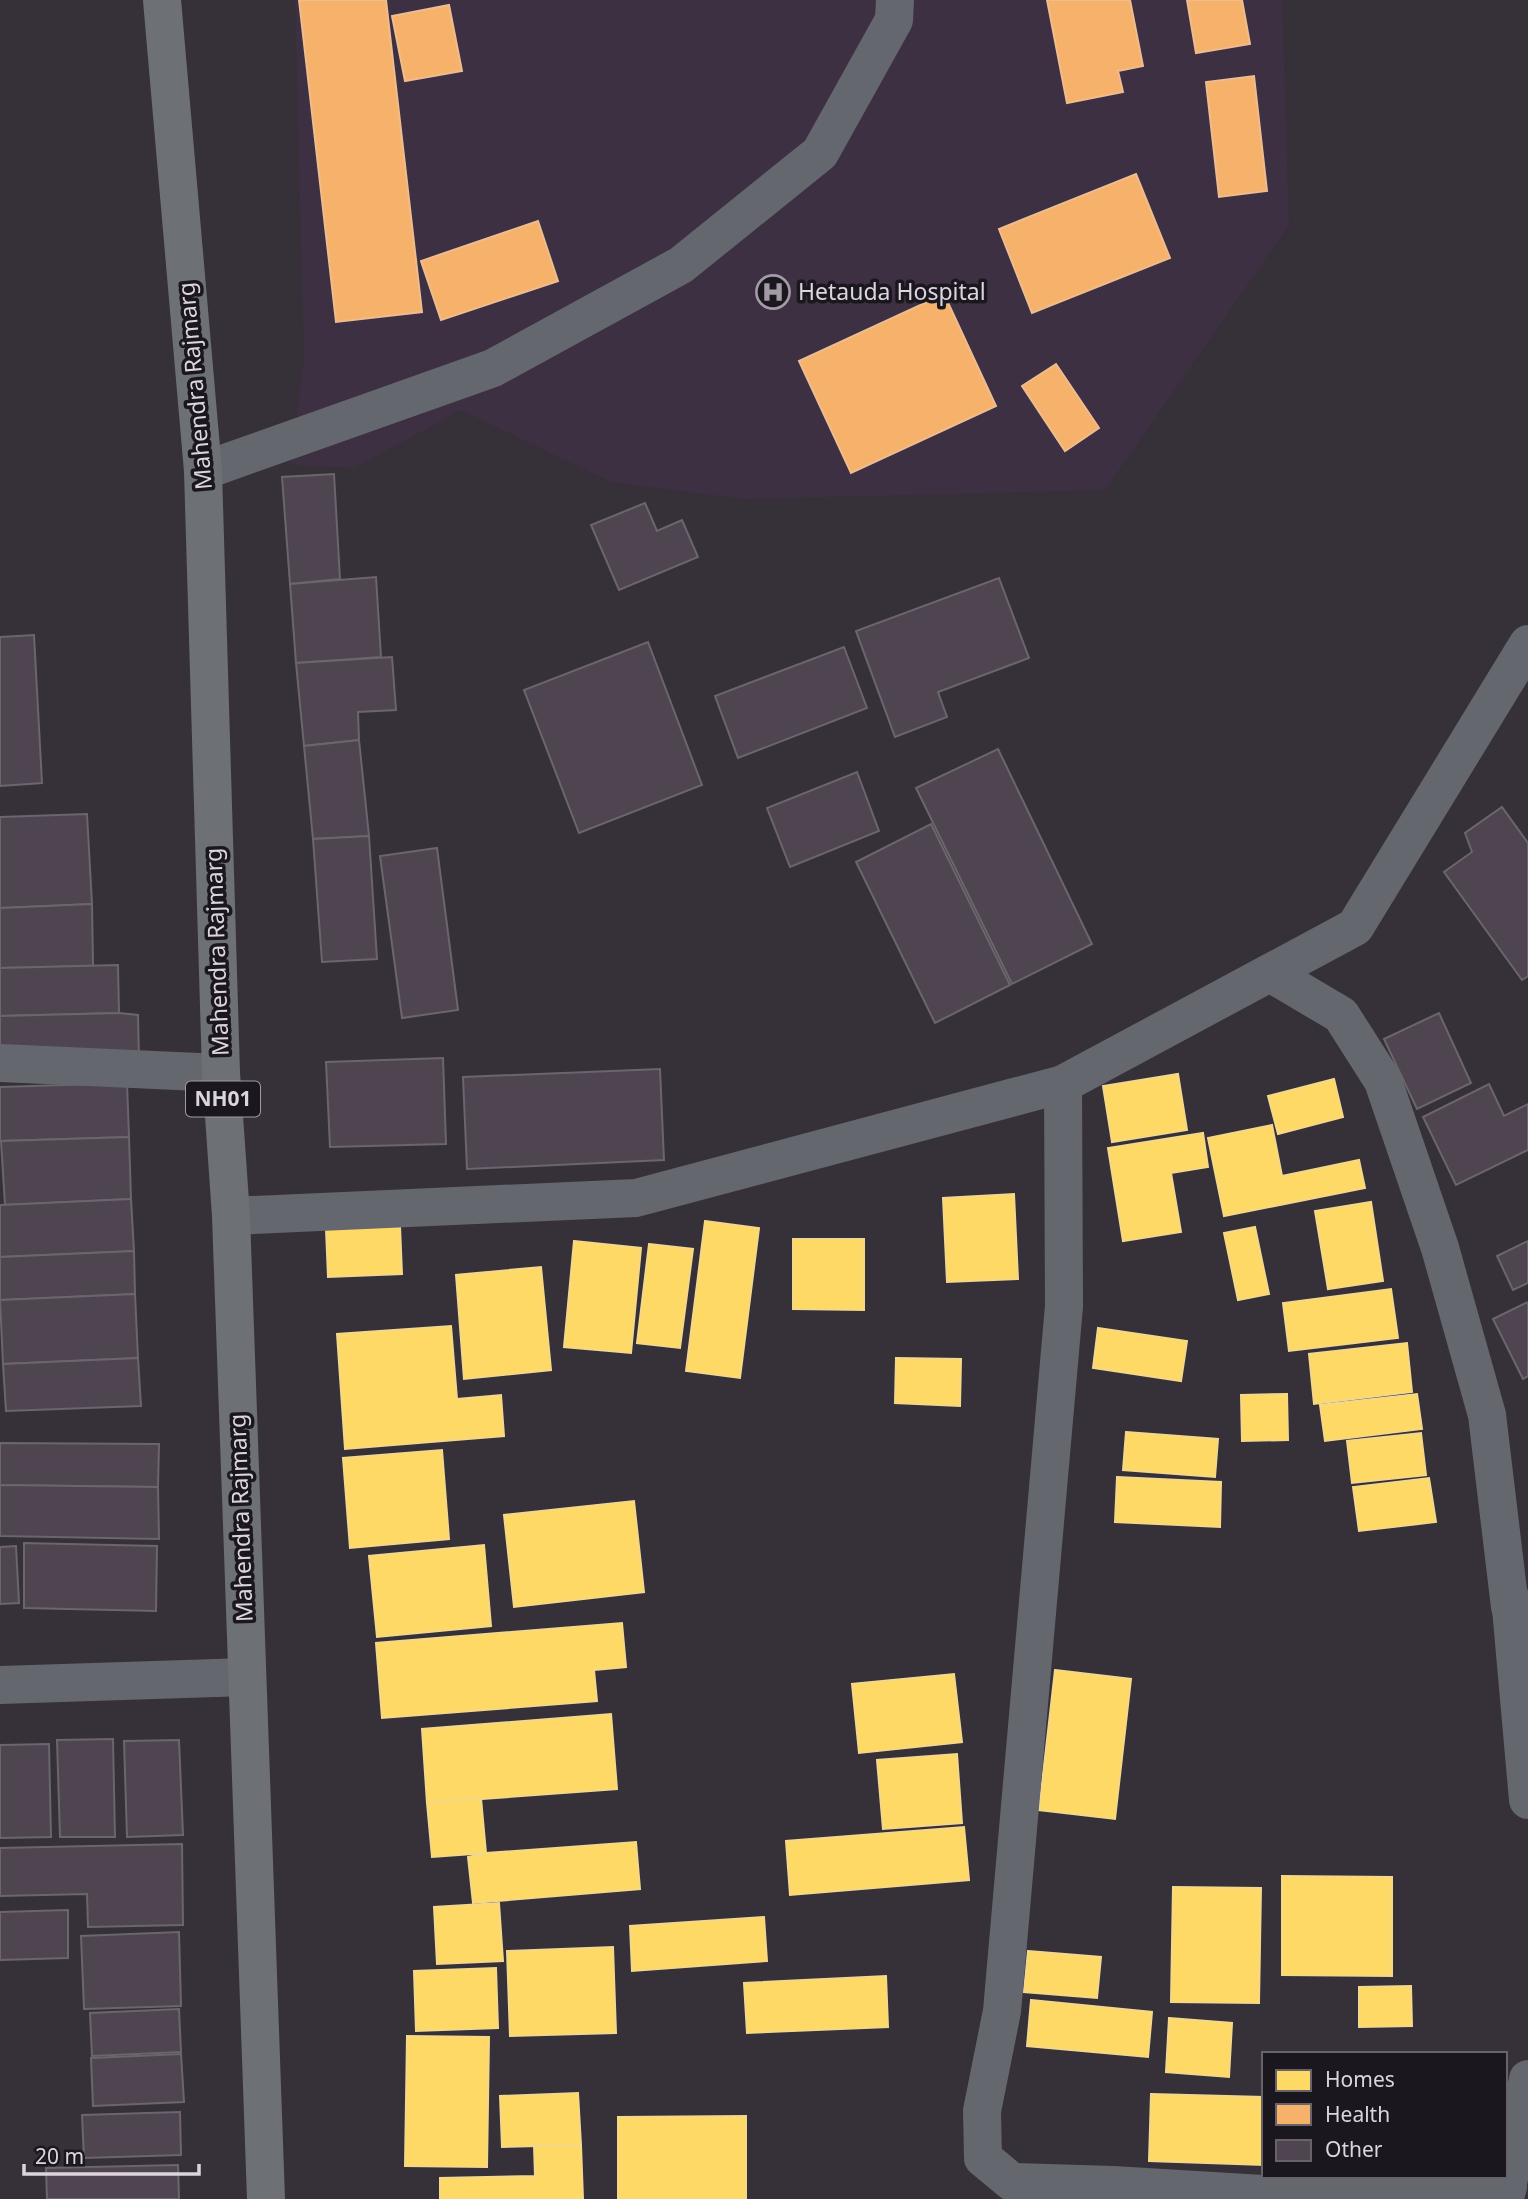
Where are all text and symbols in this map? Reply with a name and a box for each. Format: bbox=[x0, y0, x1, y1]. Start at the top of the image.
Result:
hospital icon: Hetauda Hospital bbox=[754, 273, 792, 311]
place label: Hetauda Hospital bbox=[798, 275, 986, 307]
street label: Mahendra Rajmarg bbox=[169, 281, 219, 491]
street label: Mahendra Rajmarg bbox=[196, 847, 236, 1057]
road number: NH01 bbox=[186, 1082, 260, 1116]
street label: Mahendra Rajmarg bbox=[220, 1413, 260, 1623]
legend bbox=[1262, 2052, 1507, 2178]
text: Homes bbox=[1325, 2065, 1395, 2093]
text: Health bbox=[1325, 2100, 1390, 2128]
scale bar bbox=[24, 2132, 200, 2176]
text: Other bbox=[1325, 2135, 1383, 2163]
text: 20 m bbox=[35, 2142, 84, 2170]

